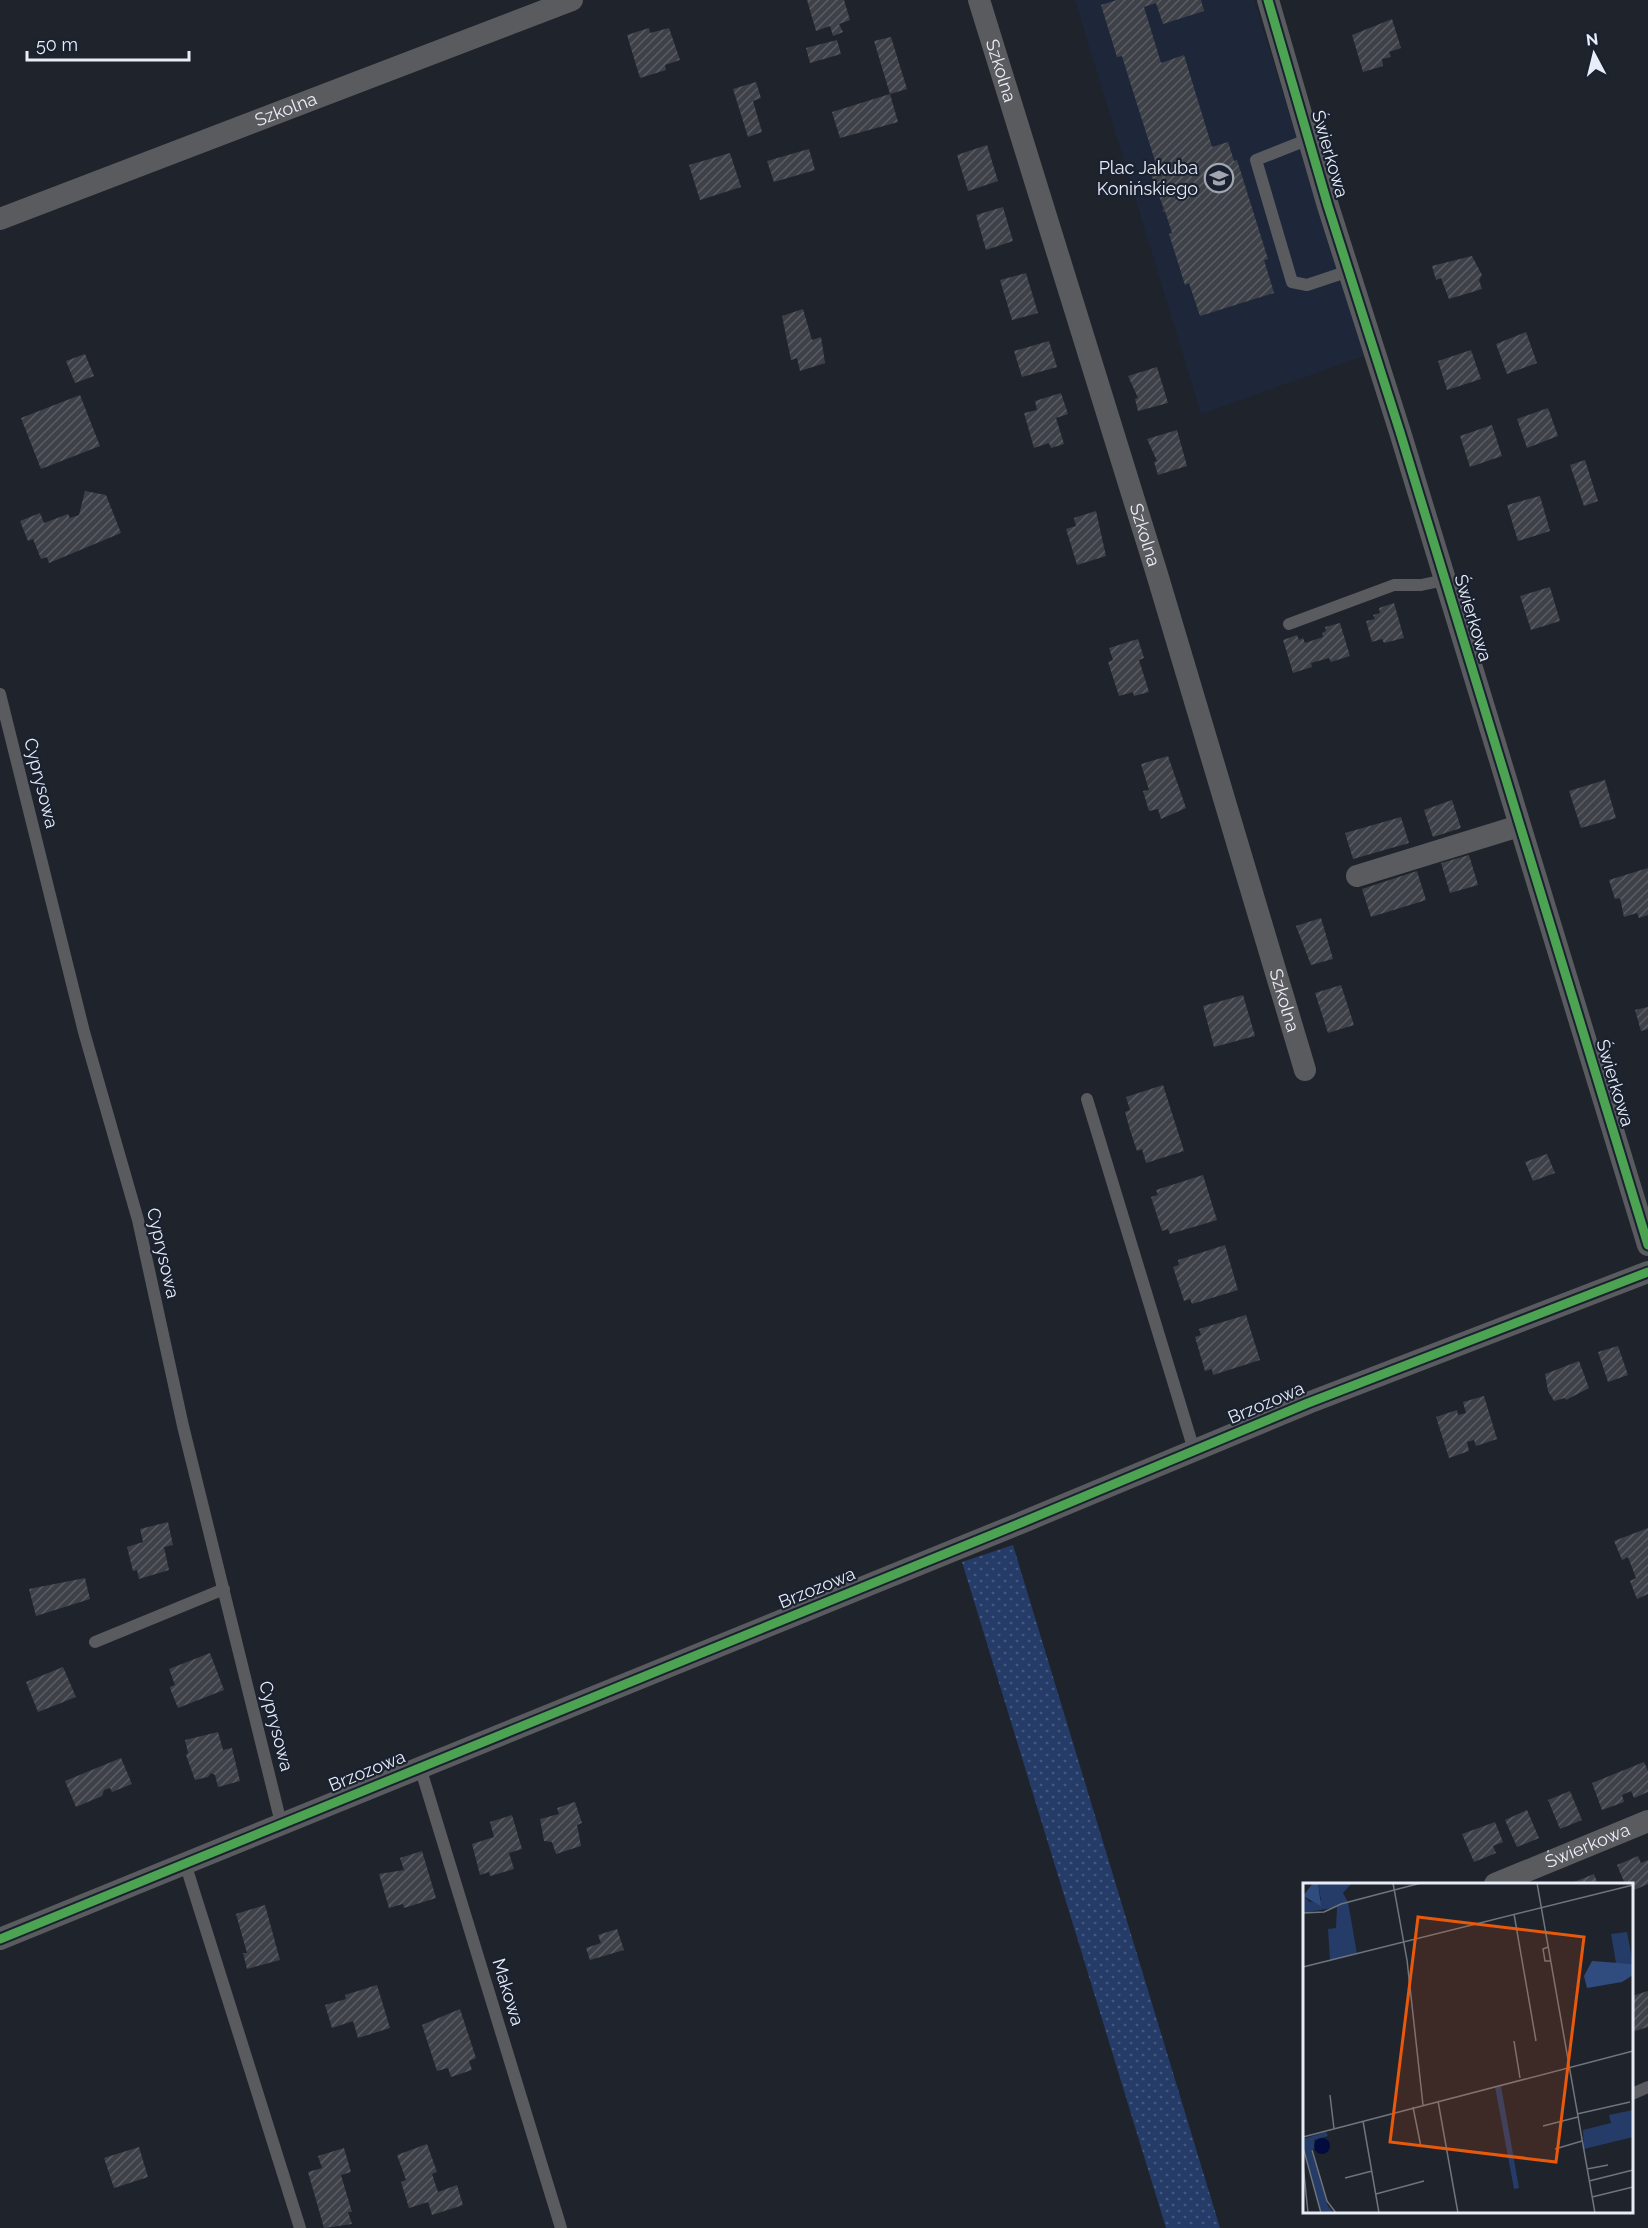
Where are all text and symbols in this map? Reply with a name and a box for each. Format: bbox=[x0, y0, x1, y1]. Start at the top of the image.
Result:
scale bar bbox=[27, 24, 189, 62]
north arrow bbox=[1564, 24, 1624, 84]
text: N bbox=[1585, 29, 1599, 50]
text: 50 m bbox=[36, 34, 78, 55]
street label: Szkolna bbox=[982, 36, 1021, 105]
street label: Szkolna bbox=[252, 88, 320, 131]
street label: Świerkowa bbox=[1308, 108, 1354, 200]
place label: Plac Jakuba Konińskiego bbox=[1097, 157, 1198, 199]
school or university icon: Plac Jakuba Konińskiego bbox=[1203, 162, 1235, 194]
street label: Szkolna bbox=[1126, 501, 1165, 569]
street label: Świerkowa bbox=[1450, 572, 1498, 664]
street label: Cyprysowa bbox=[20, 736, 63, 830]
street label: Szkolna bbox=[1265, 966, 1304, 1034]
street label: Świerkowa bbox=[1592, 1037, 1640, 1129]
street label: Cyprysowa bbox=[143, 1206, 184, 1300]
street label: Brzozowa bbox=[1225, 1377, 1307, 1428]
street label: Brzozowa bbox=[775, 1563, 858, 1612]
street label: Cyprysowa bbox=[255, 1679, 298, 1773]
street label: Brzozowa bbox=[325, 1746, 408, 1795]
street label: Świerkowa bbox=[1541, 1819, 1633, 1872]
inset map bbox=[1303, 1883, 1633, 2213]
street label: Makowa bbox=[488, 1956, 529, 2028]

